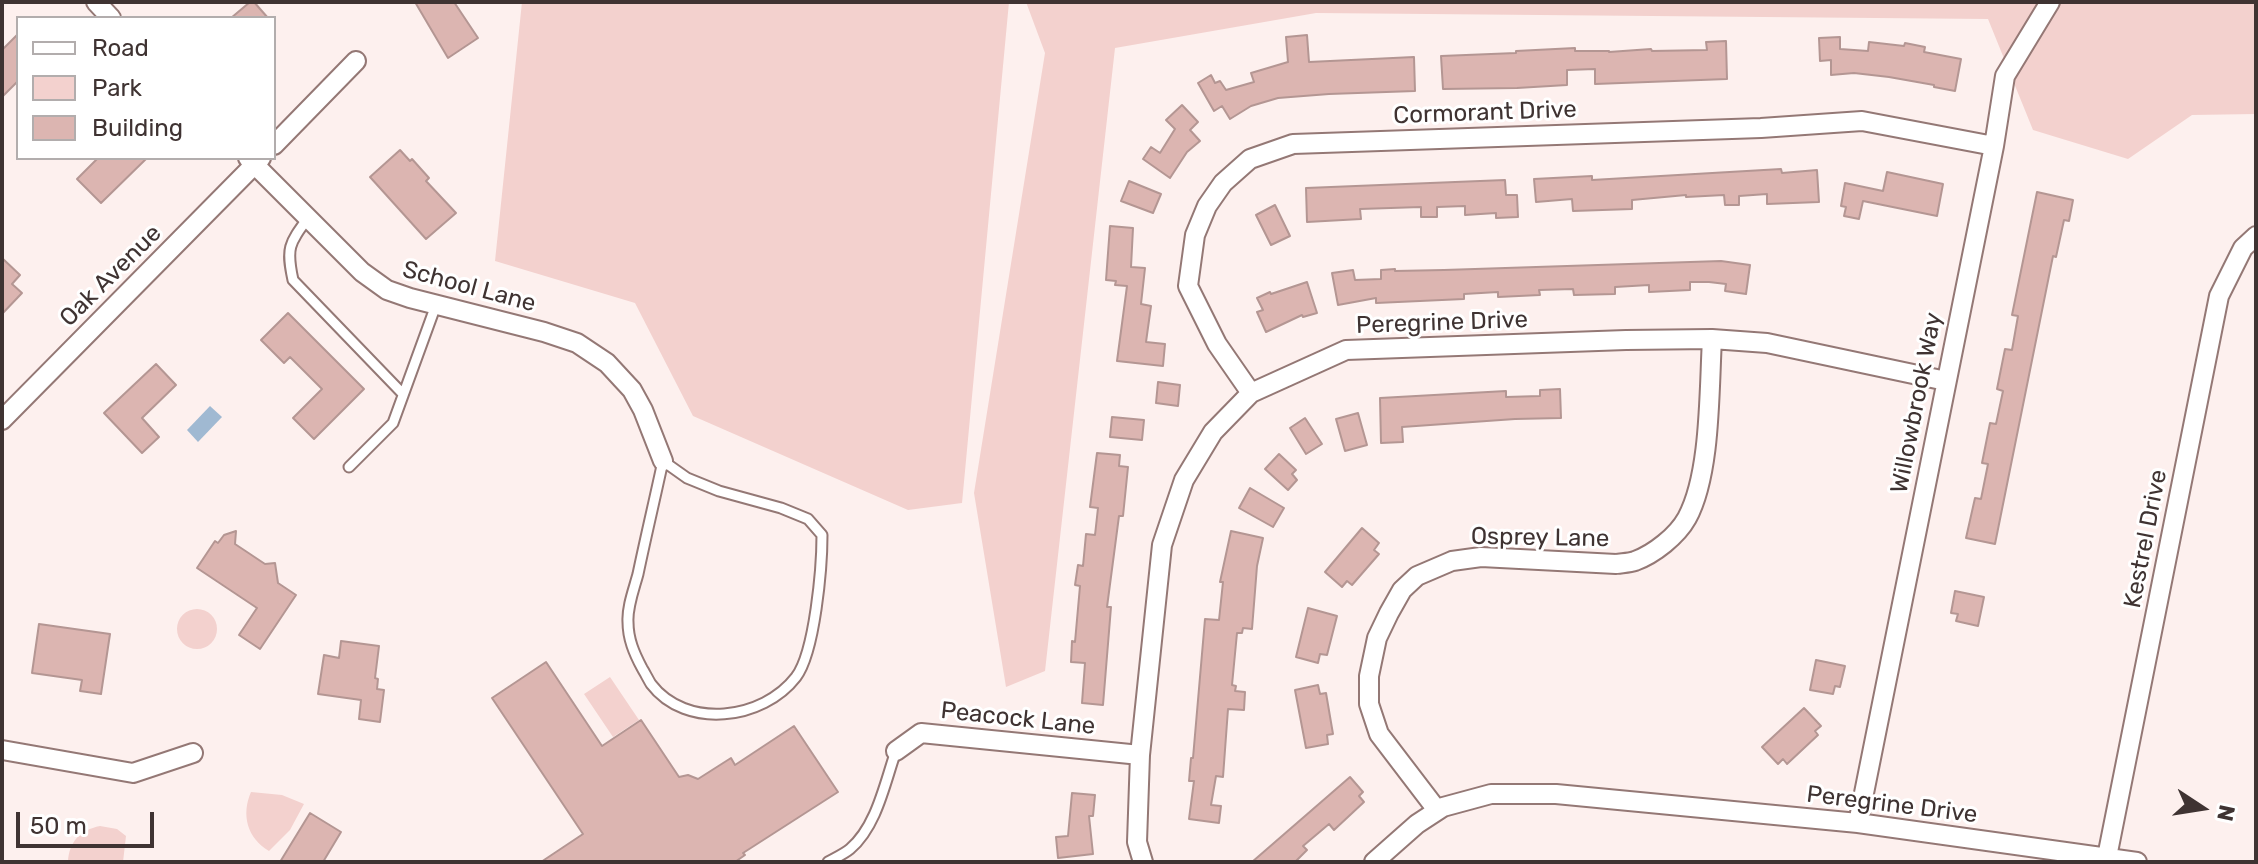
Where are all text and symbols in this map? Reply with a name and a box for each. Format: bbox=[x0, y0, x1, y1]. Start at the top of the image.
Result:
legend bbox=[16, 16, 276, 160]
text: Road bbox=[92, 34, 149, 62]
text: Park bbox=[92, 74, 142, 102]
street label: Cormorant Drive bbox=[1393, 95, 1577, 131]
text: Building bbox=[92, 114, 183, 142]
street label: Oak Avenue bbox=[54, 219, 168, 333]
street label: School Lane bbox=[399, 255, 539, 319]
street label: Peregrine Drive bbox=[1356, 306, 1528, 340]
street label: Willowbrook Way bbox=[1885, 310, 1949, 496]
street label: Kestrel Drive bbox=[2118, 467, 2174, 611]
street label: Osprey Lane bbox=[1470, 522, 1610, 554]
street label: Peacock Lane bbox=[939, 697, 1097, 741]
north arrow bbox=[2162, 768, 2242, 848]
street label: Peregrine Drive bbox=[1805, 780, 1979, 830]
scale bar bbox=[20, 796, 158, 846]
text: N bbox=[2211, 803, 2241, 824]
text: 50 m bbox=[30, 812, 87, 840]

